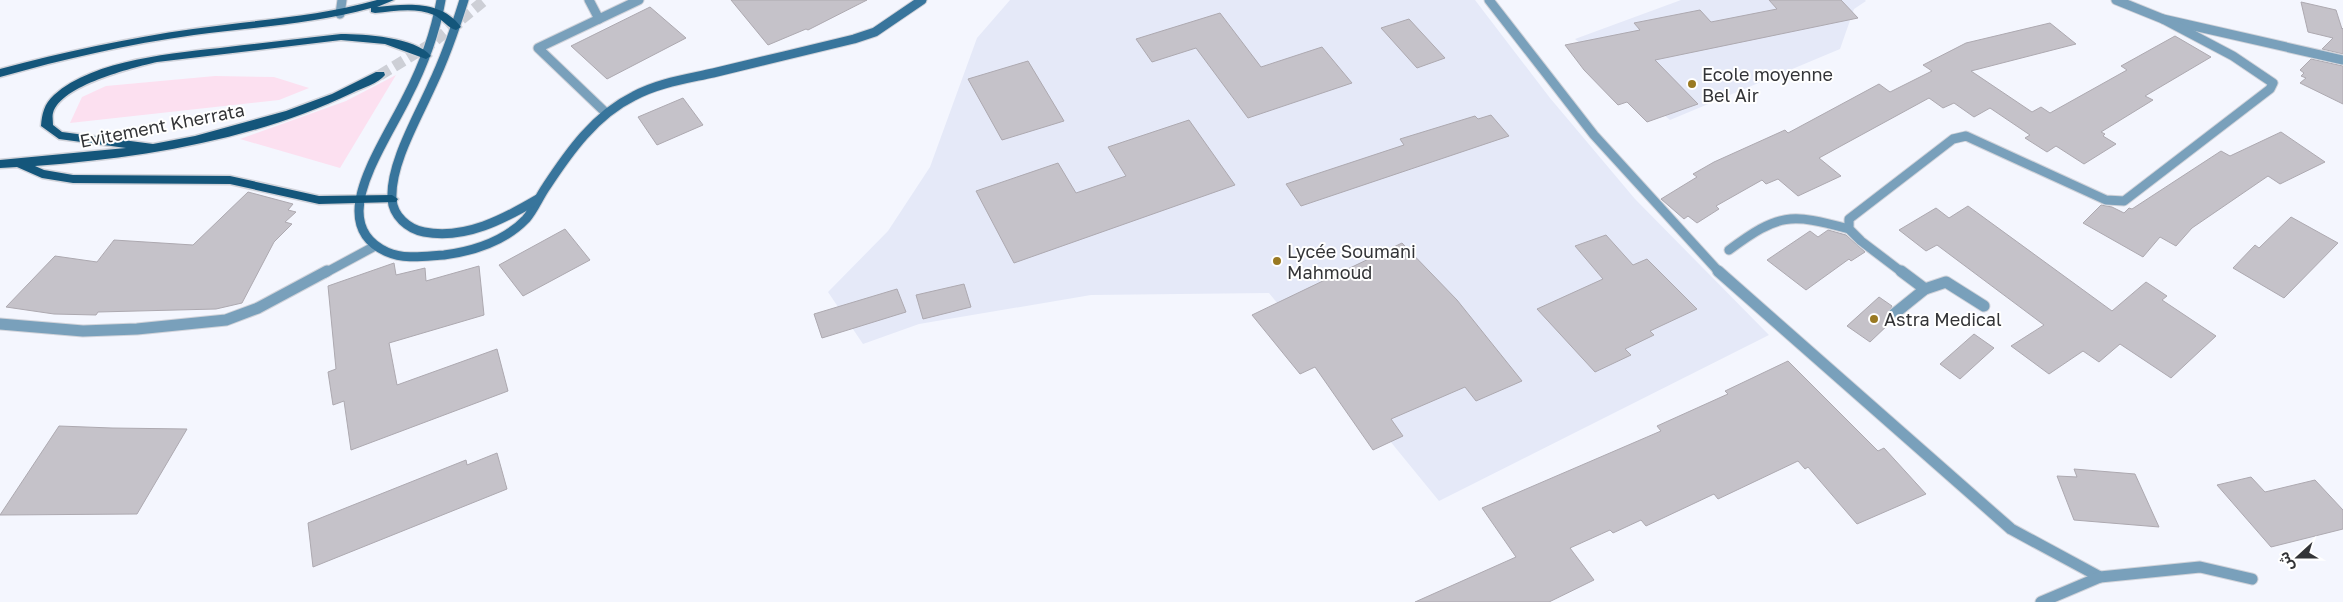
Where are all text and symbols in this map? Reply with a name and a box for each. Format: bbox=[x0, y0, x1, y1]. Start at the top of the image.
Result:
place label: Ecole moyenne Bel Air bbox=[1702, 63, 1833, 106]
marker: Ecole moyenne Bel Air bbox=[1686, 78, 1698, 90]
street label: Evitement Kherrata bbox=[78, 98, 246, 152]
place label: Lycée Soumani Mahmoud bbox=[1287, 240, 1416, 283]
marker: Lycée Soumani Mahmoud bbox=[1271, 255, 1283, 267]
place label: Astra Medical bbox=[1884, 308, 2002, 330]
marker: Astra Medical bbox=[1868, 313, 1880, 325]
north arrow bbox=[2273, 532, 2323, 582]
text: ش bbox=[2274, 550, 2297, 574]

